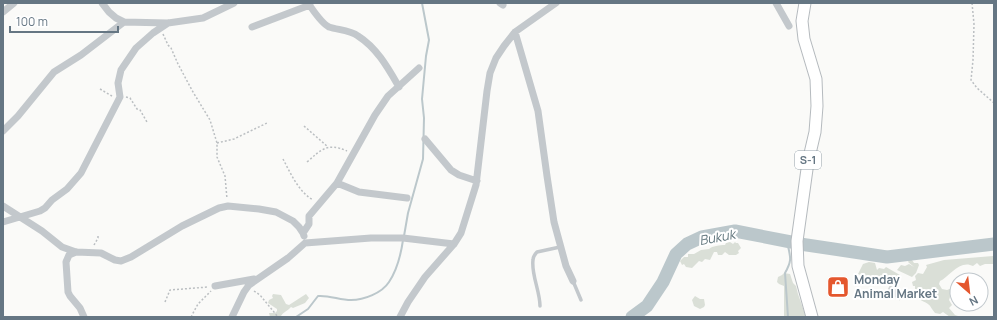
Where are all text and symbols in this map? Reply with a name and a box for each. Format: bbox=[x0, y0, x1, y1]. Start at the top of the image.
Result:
scale bar bbox=[10, 8, 118, 34]
text: 100 m bbox=[16, 13, 48, 30]
road number: S-1 bbox=[795, 151, 821, 169]
water label: Bukuk bbox=[697, 224, 739, 249]
place label: Monday Animal Market bbox=[854, 271, 937, 302]
north arrow bbox=[949, 272, 989, 312]
shop icon: Monday Animal Market bbox=[825, 274, 851, 300]
text: N bbox=[967, 293, 981, 310]

